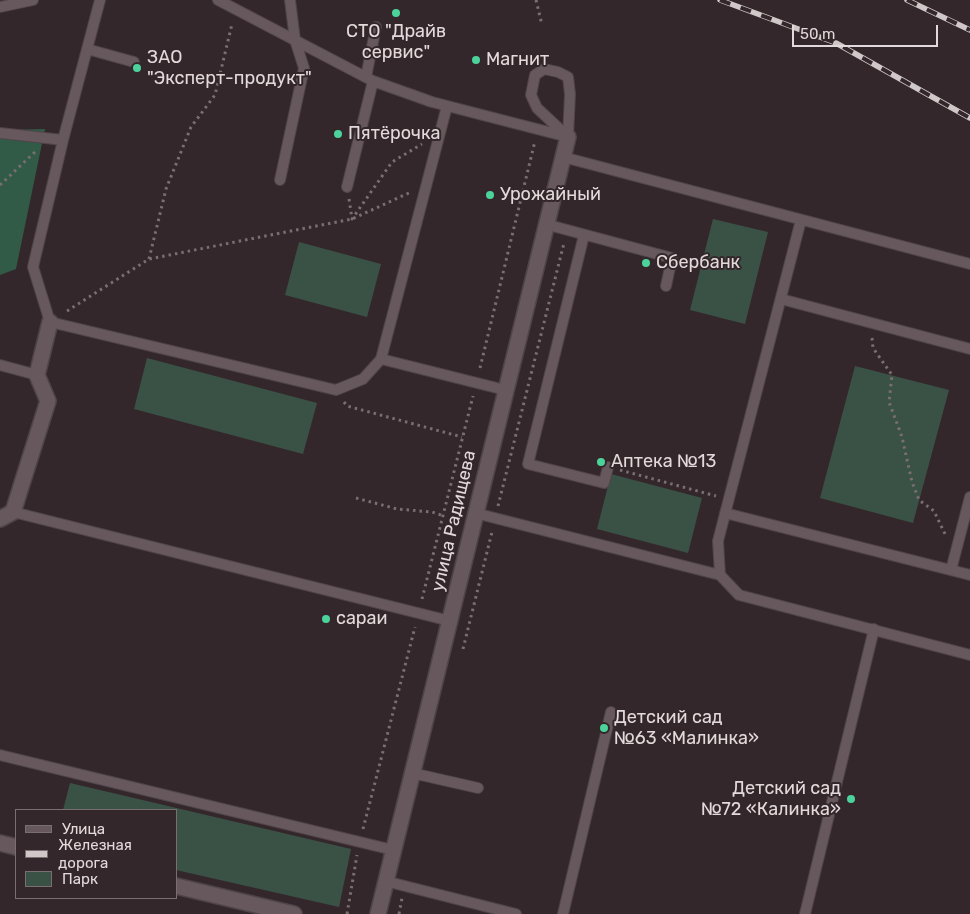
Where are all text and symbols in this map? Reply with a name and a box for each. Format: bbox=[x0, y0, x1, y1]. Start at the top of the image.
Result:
marker: СТО "Драйв сервис" bbox=[390, 7, 402, 19]
scale bar bbox=[795, 15, 941, 47]
place label: СТО "Драйв сервис" bbox=[346, 21, 446, 64]
text: 50 m bbox=[800, 25, 835, 43]
place label: ЗАО "Эксперт-продукт" bbox=[147, 47, 312, 90]
place label: Магнит bbox=[486, 49, 549, 71]
marker: Магнит bbox=[470, 54, 482, 66]
marker: ЗАО "Эксперт-продукт" bbox=[131, 62, 143, 74]
place label: Пятёрочка bbox=[348, 123, 441, 145]
marker: Пятёрочка bbox=[332, 128, 344, 140]
place label: Урожайный bbox=[500, 184, 601, 206]
marker: Урожайный bbox=[484, 189, 496, 201]
place label: Сбербанк bbox=[656, 252, 740, 274]
marker: Сбербанк bbox=[640, 257, 652, 269]
street label: улица Радищева bbox=[427, 448, 481, 594]
place label: Аптека №13 bbox=[611, 451, 716, 473]
marker: Аптека №13 bbox=[595, 456, 607, 468]
place label: сараи bbox=[336, 608, 387, 630]
marker: сараи bbox=[320, 613, 332, 625]
place label: Детский сад №63 «Малинка» bbox=[614, 707, 759, 750]
marker: Детский сад №63 «Малинка» bbox=[598, 722, 610, 734]
place label: Детский сад №72 «Калинка» bbox=[701, 778, 841, 821]
marker: Детский сад №72 «Калинка» bbox=[845, 793, 857, 805]
legend bbox=[15, 809, 178, 899]
text: Улица bbox=[62, 820, 105, 838]
text: Железная дорога bbox=[58, 836, 132, 872]
text: Парк bbox=[62, 870, 98, 888]

